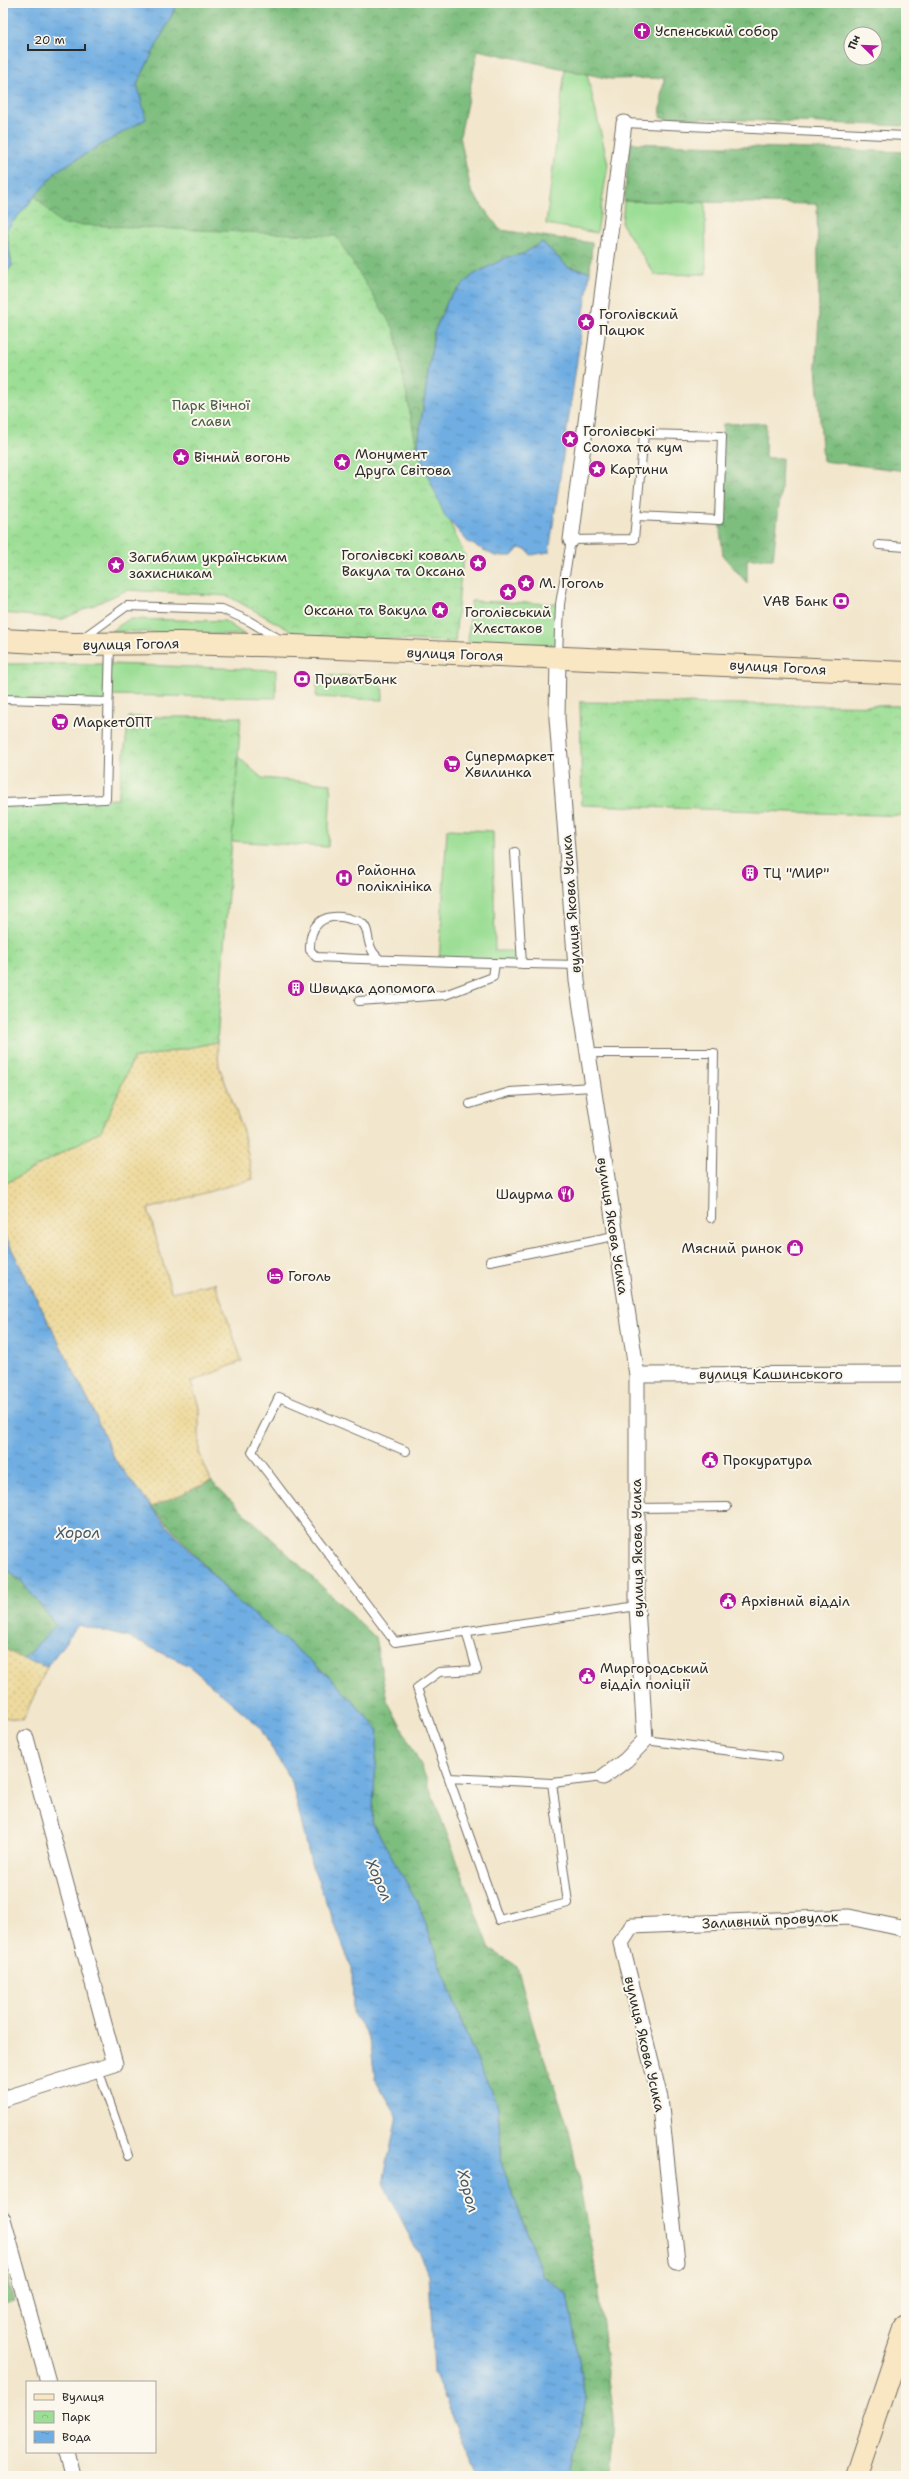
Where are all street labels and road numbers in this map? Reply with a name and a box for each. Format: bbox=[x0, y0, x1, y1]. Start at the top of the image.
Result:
street label: вулиця Гоголя bbox=[82, 634, 180, 654]
street label: вулиця Гоголя bbox=[406, 643, 504, 665]
street label: вулиця Гоголя bbox=[729, 655, 827, 679]
street label: вулиця Якова Усика bbox=[557, 834, 585, 974]
street label: вулиця Якова Усика bbox=[593, 1156, 633, 1296]
street label: вулиця Кашинського bbox=[699, 1365, 843, 1383]
street label: вулиця Якова Усика bbox=[627, 1478, 647, 1617]
street label: Заливний провулок bbox=[701, 1907, 839, 1933]
street label: вулиця Якова Усика bbox=[621, 1974, 669, 2114]

